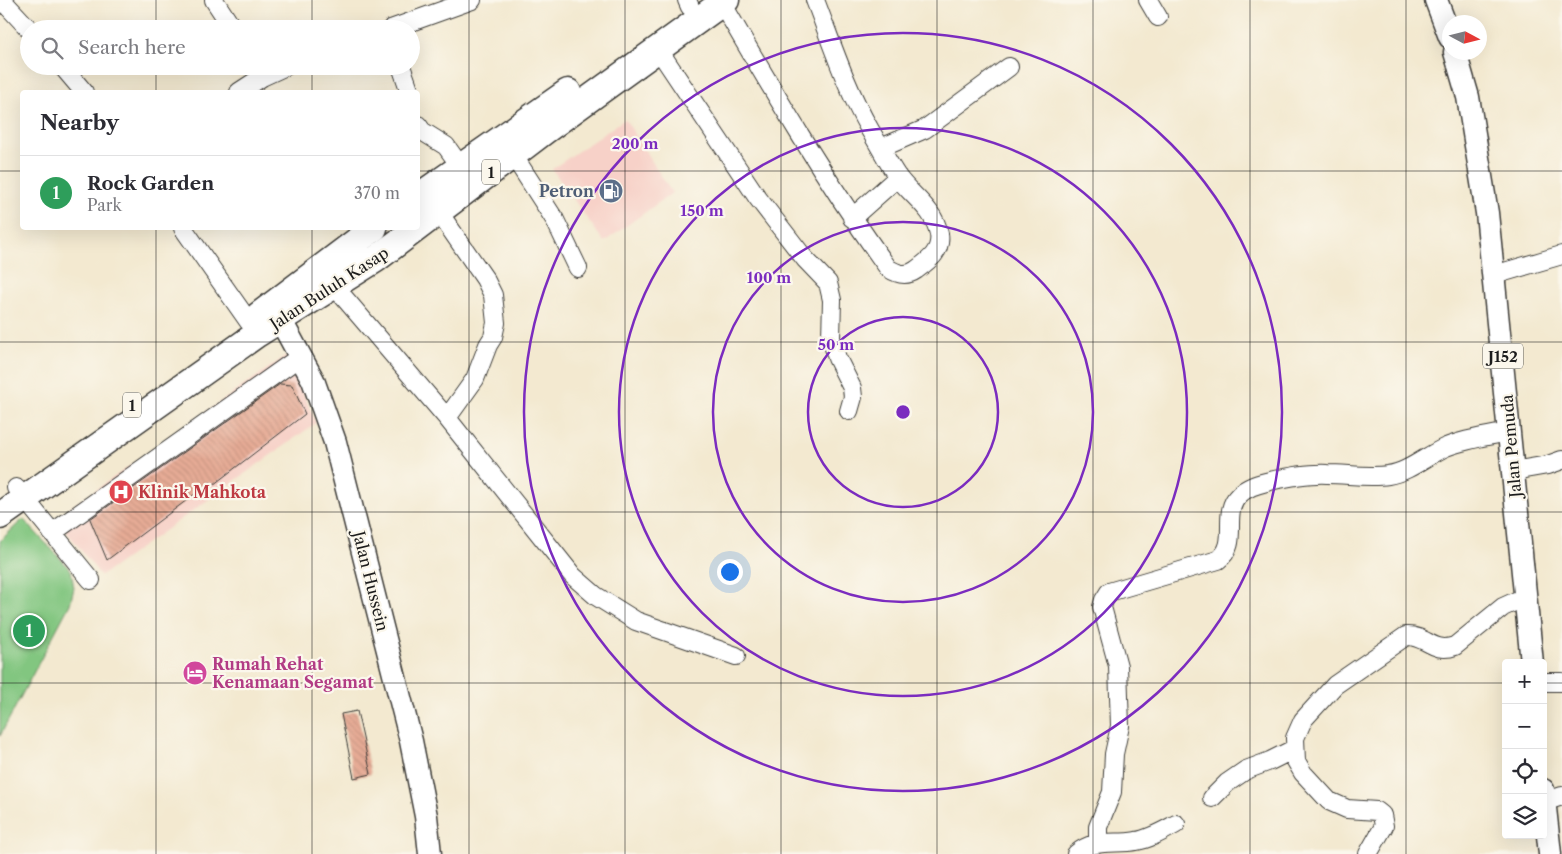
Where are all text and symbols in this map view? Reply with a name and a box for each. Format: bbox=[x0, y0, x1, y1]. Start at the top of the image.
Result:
north arrow bbox=[1442, 15, 1487, 60]
search box bbox=[20, 20, 420, 75]
icon: search bbox=[38, 34, 66, 62]
text: Search here bbox=[78, 36, 186, 59]
text: Nearby bbox=[40, 110, 119, 135]
text: 200 m bbox=[612, 134, 658, 153]
road number: 1 bbox=[482, 160, 500, 184]
text: Rock Garden bbox=[87, 172, 214, 195]
fuel station icon: Petron bbox=[598, 178, 624, 204]
place label: Petron bbox=[539, 181, 594, 201]
text: 1 bbox=[52, 183, 60, 203]
text: 370 m bbox=[354, 183, 400, 203]
text: Park bbox=[87, 195, 122, 215]
text: 150 m bbox=[680, 201, 724, 220]
street label: Jalan Buluh Kasap bbox=[263, 242, 392, 335]
text: 100 m bbox=[747, 268, 791, 287]
text: 50 m bbox=[818, 335, 854, 354]
road number: J152 bbox=[1483, 344, 1523, 368]
road number: 1 bbox=[123, 392, 141, 418]
street label: Jalan Pemuda bbox=[1496, 393, 1526, 501]
centre of rings bbox=[894, 403, 912, 421]
hospital icon: Klinik Mahkota bbox=[108, 479, 134, 505]
place label: Klinik Mahkota bbox=[138, 482, 267, 502]
street label: Jalan Hussein bbox=[348, 526, 393, 633]
your location bbox=[717, 559, 743, 585]
pin: 1 bbox=[13, 612, 45, 650]
place label: Rumah Rehat Kenamaan Segamat bbox=[212, 654, 374, 692]
map controls bbox=[1502, 659, 1547, 839]
button: + bbox=[1502, 659, 1547, 704]
hotel icon: Rumah Rehat Kenamaan Segamat bbox=[182, 660, 208, 686]
button: − bbox=[1502, 704, 1547, 749]
button: locate bbox=[1502, 749, 1547, 794]
button: layers bbox=[1502, 794, 1547, 839]

